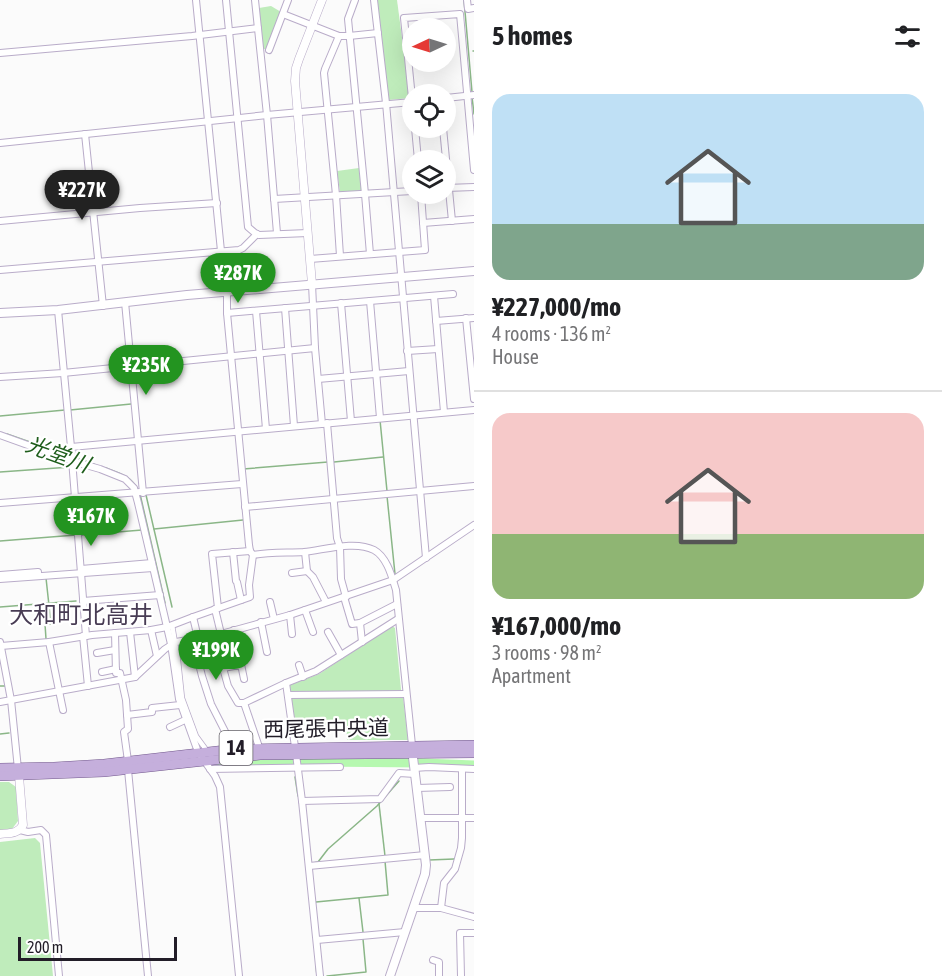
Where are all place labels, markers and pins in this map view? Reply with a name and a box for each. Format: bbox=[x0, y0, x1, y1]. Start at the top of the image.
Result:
pin: ¥227K bbox=[40, 170, 124, 221]
pin: ¥287K bbox=[196, 253, 280, 304]
pin: ¥235K bbox=[104, 345, 188, 396]
pin: ¥167K bbox=[49, 496, 133, 547]
pin: ¥199K bbox=[174, 630, 258, 681]

